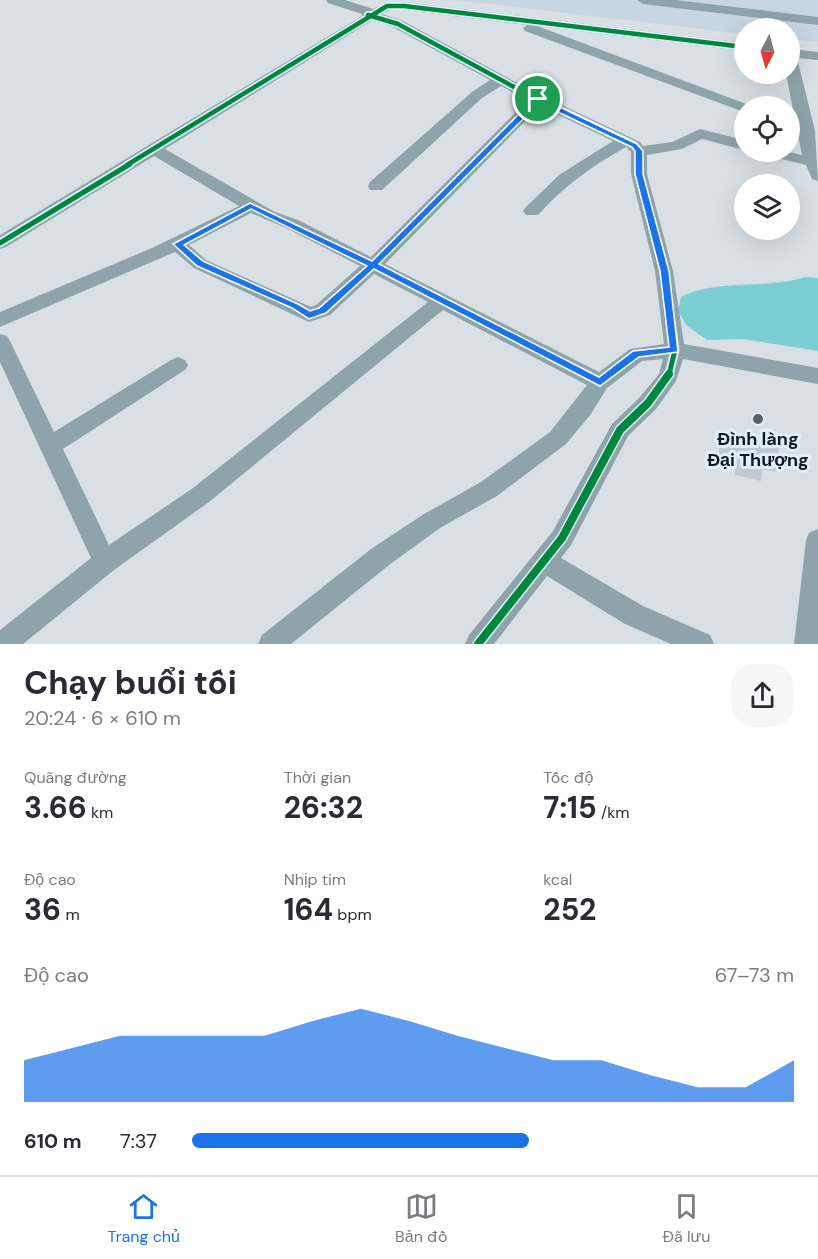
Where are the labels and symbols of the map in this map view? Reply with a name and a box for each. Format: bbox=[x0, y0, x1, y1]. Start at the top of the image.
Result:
north arrow bbox=[734, 18, 800, 84]
pin bbox=[512, 73, 563, 124]
marker: Đình làng Đại Thượng bbox=[751, 412, 765, 426]
place label: Đình làng Đại Thượng bbox=[707, 427, 809, 472]

